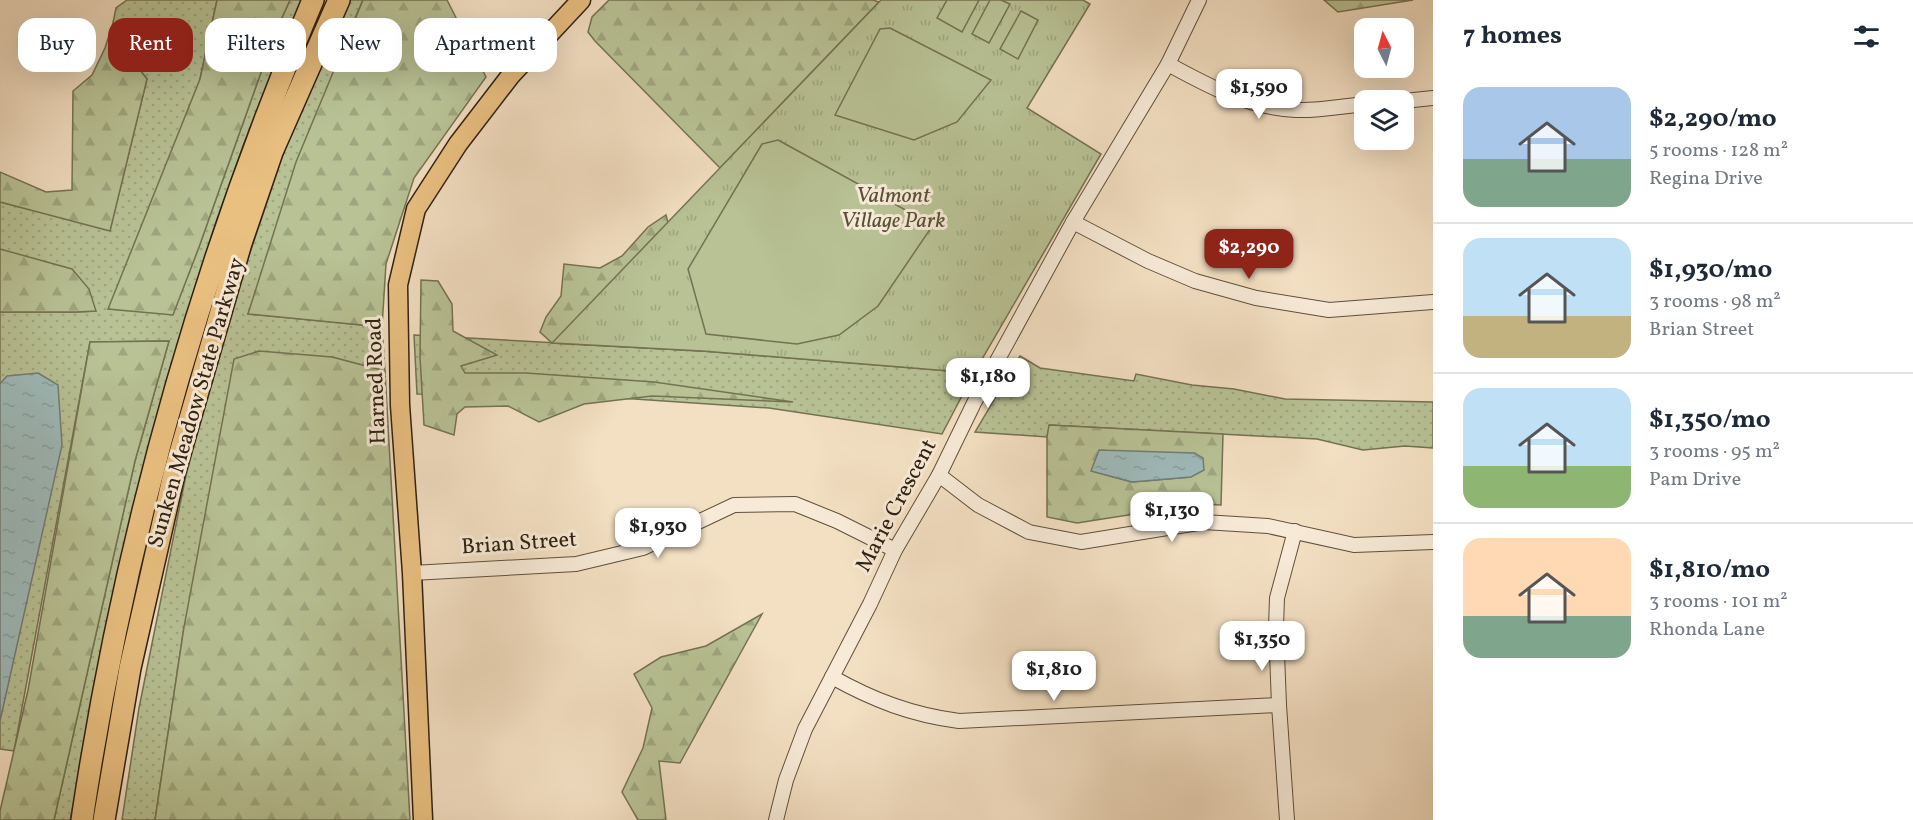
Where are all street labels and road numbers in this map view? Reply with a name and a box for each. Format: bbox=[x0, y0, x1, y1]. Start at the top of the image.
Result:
street label: Sunken Meadow State Parkway bbox=[141, 254, 253, 552]
street label: Harned Road bbox=[359, 317, 395, 445]
street label: Marie Crescent bbox=[849, 434, 945, 578]
street label: Brian Street bbox=[460, 524, 578, 563]

